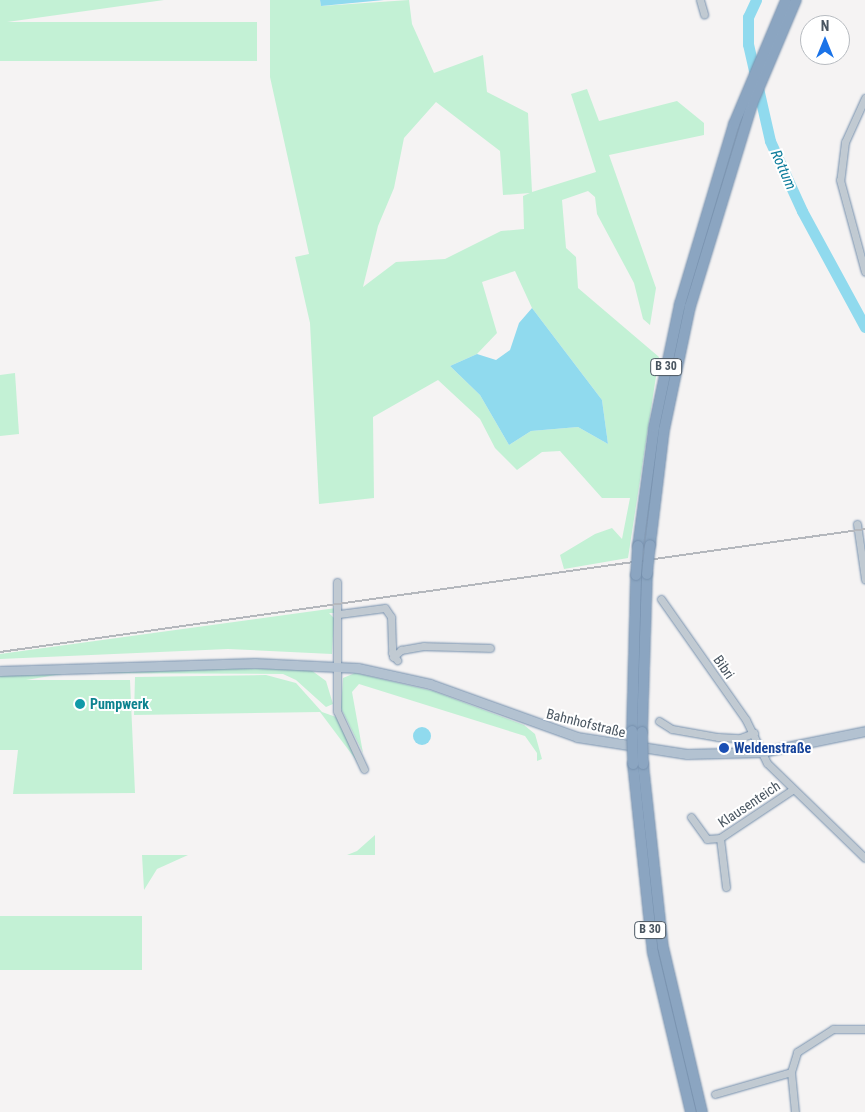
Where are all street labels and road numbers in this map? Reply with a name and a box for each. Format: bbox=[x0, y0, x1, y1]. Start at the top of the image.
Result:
road number: B 30 bbox=[650, 358, 682, 377]
street label: Bibri bbox=[710, 652, 738, 682]
street label: Bahnhofstraße bbox=[545, 705, 627, 741]
street label: Klausenteich bbox=[715, 777, 783, 831]
road number: B 30 bbox=[634, 920, 666, 940]

